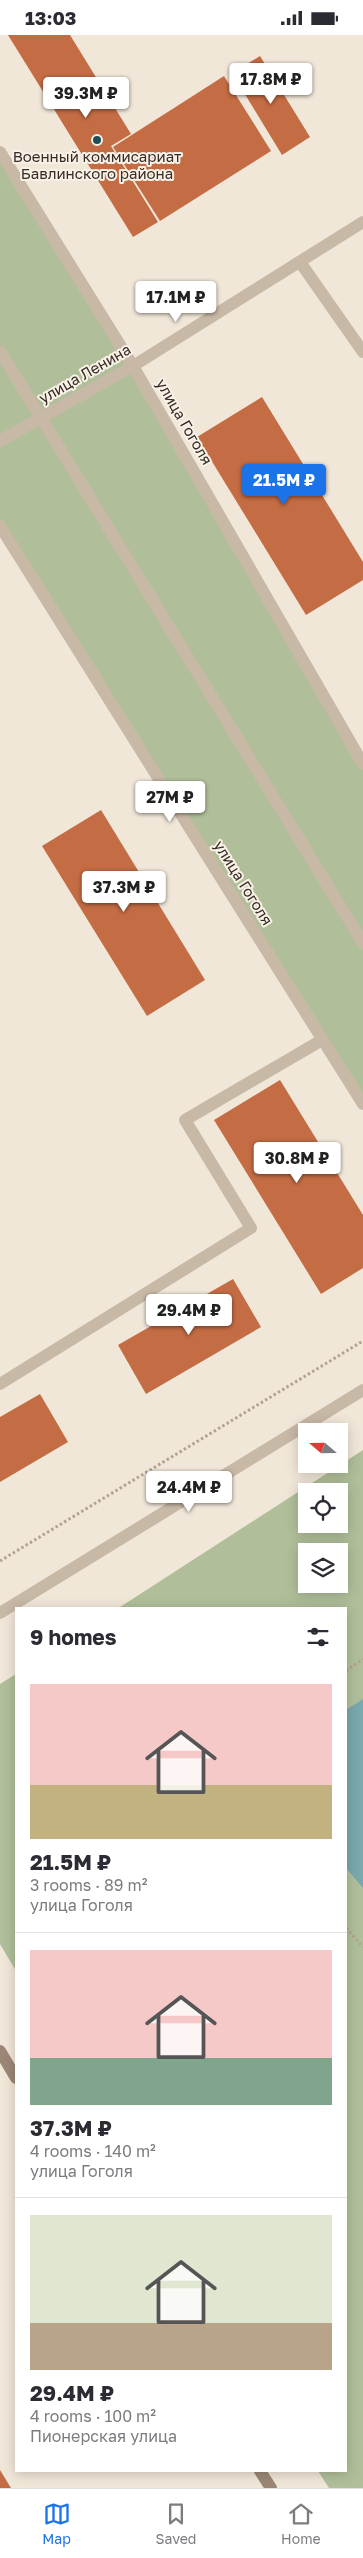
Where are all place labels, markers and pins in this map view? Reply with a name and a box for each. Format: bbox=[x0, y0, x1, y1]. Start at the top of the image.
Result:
pin: 17.8M ₽ bbox=[225, 63, 317, 105]
pin: 39.3M ₽ bbox=[40, 77, 132, 119]
marker: Военный коммисариат Бавлинского района bbox=[91, 134, 103, 146]
place label: Военный коммисариат Бавлинского района bbox=[13, 147, 182, 182]
pin: 17.1M ₽ bbox=[130, 281, 222, 323]
pin: 21.5M ₽ bbox=[238, 463, 330, 506]
pin: 27M ₽ bbox=[135, 781, 205, 823]
pin: 37.3M ₽ bbox=[78, 871, 170, 913]
pin: 30.8M ₽ bbox=[251, 1141, 343, 1184]
pin: 29.4M ₽ bbox=[143, 1293, 235, 1336]
pin: 24.4M ₽ bbox=[143, 1471, 235, 1513]

